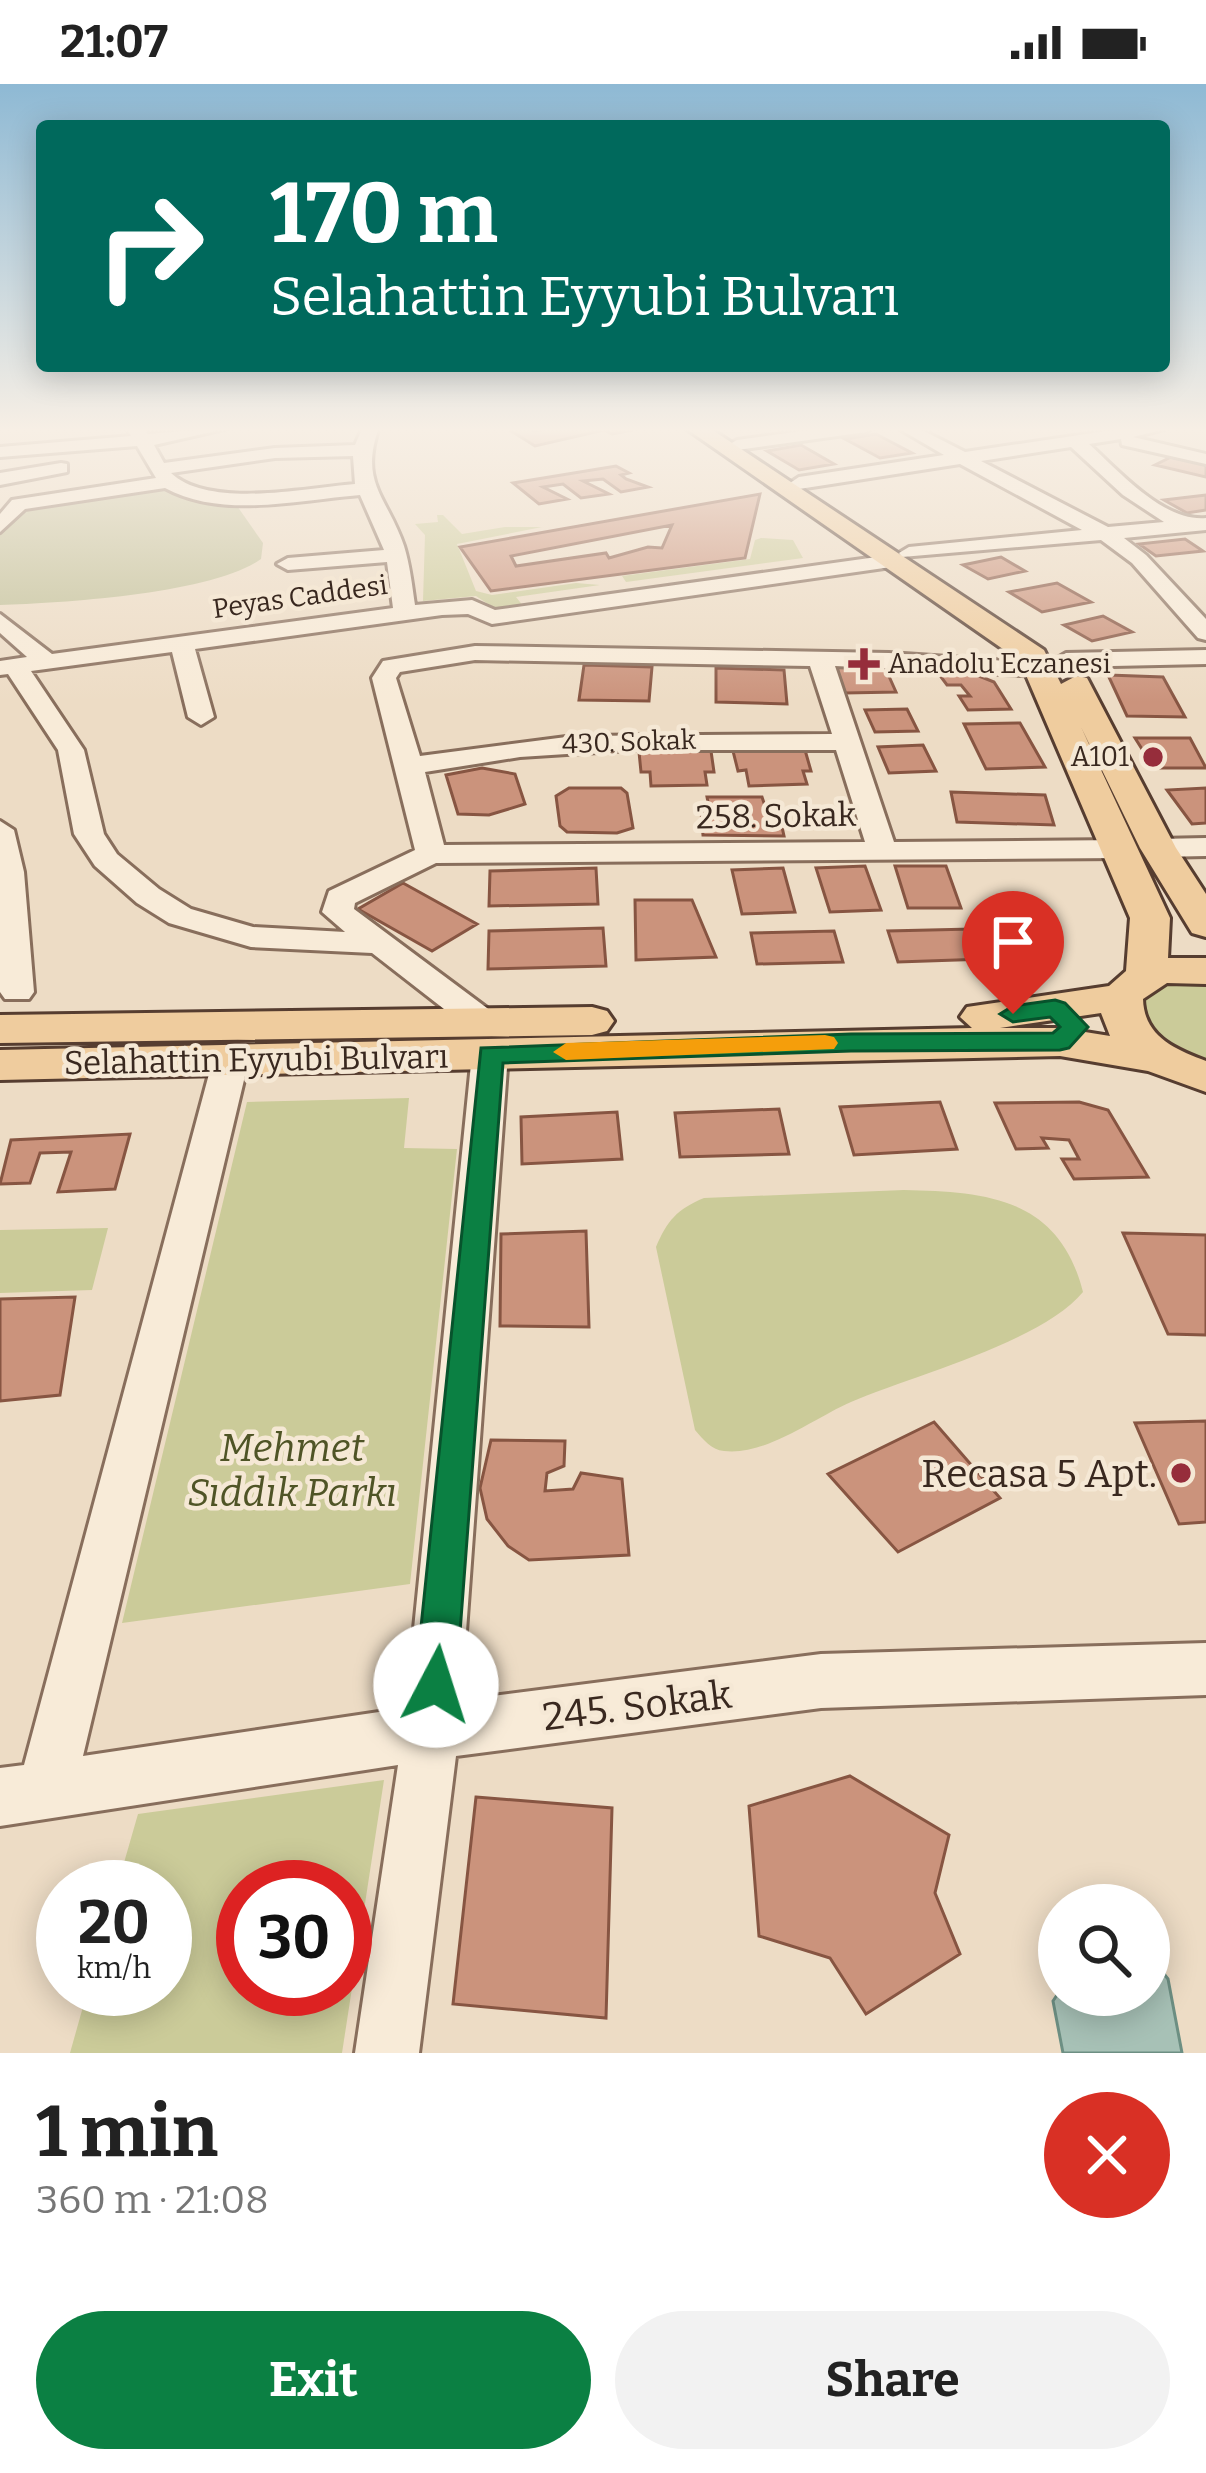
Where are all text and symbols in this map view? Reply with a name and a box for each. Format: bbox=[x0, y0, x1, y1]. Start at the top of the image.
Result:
text: 21:07 bbox=[60, 15, 168, 69]
text: 170 m bbox=[270, 163, 498, 264]
icon: right bbox=[72, 168, 228, 324]
text: Selahattin Eyyubi Bulvarı bbox=[270, 265, 899, 329]
street label: Peyas Caddesi bbox=[211, 569, 389, 625]
place label: Anadolu Eczanesi bbox=[888, 648, 1111, 680]
marker: Anadolu Eczanesi bbox=[851, 651, 877, 677]
street label: 430. Sokak bbox=[561, 724, 697, 760]
place label: A101 bbox=[1071, 741, 1129, 773]
marker: A101 bbox=[1140, 744, 1166, 770]
street label: 258. Sokak bbox=[695, 795, 857, 837]
pin bbox=[962, 891, 1064, 1014]
icon: arrive bbox=[980, 909, 1046, 975]
street label: Selahattin Eyyubi Bulvarı bbox=[63, 1037, 449, 1083]
park label: Mehmet Sıddık Parkı bbox=[187, 1425, 397, 1516]
place label: Recasa 5 Apt. bbox=[921, 1451, 1157, 1497]
marker: Recasa 5 Apt. bbox=[1168, 1460, 1194, 1486]
position arrow bbox=[373, 1622, 499, 1748]
street label: 245. Sokak bbox=[540, 1672, 734, 1740]
speed limit sign: 30 bbox=[216, 1860, 372, 2016]
map controls bbox=[1038, 1884, 1170, 2016]
button: search bbox=[1038, 1884, 1170, 2016]
text: 20 bbox=[78, 1887, 150, 1959]
text: km/h bbox=[77, 1950, 151, 1986]
text: 1 min bbox=[36, 2089, 218, 2175]
button: close bbox=[1044, 2092, 1170, 2218]
text: 360 m · 21:08 bbox=[36, 2177, 269, 2223]
button: Exit bbox=[36, 2311, 591, 2449]
button: Share bbox=[615, 2311, 1170, 2449]

